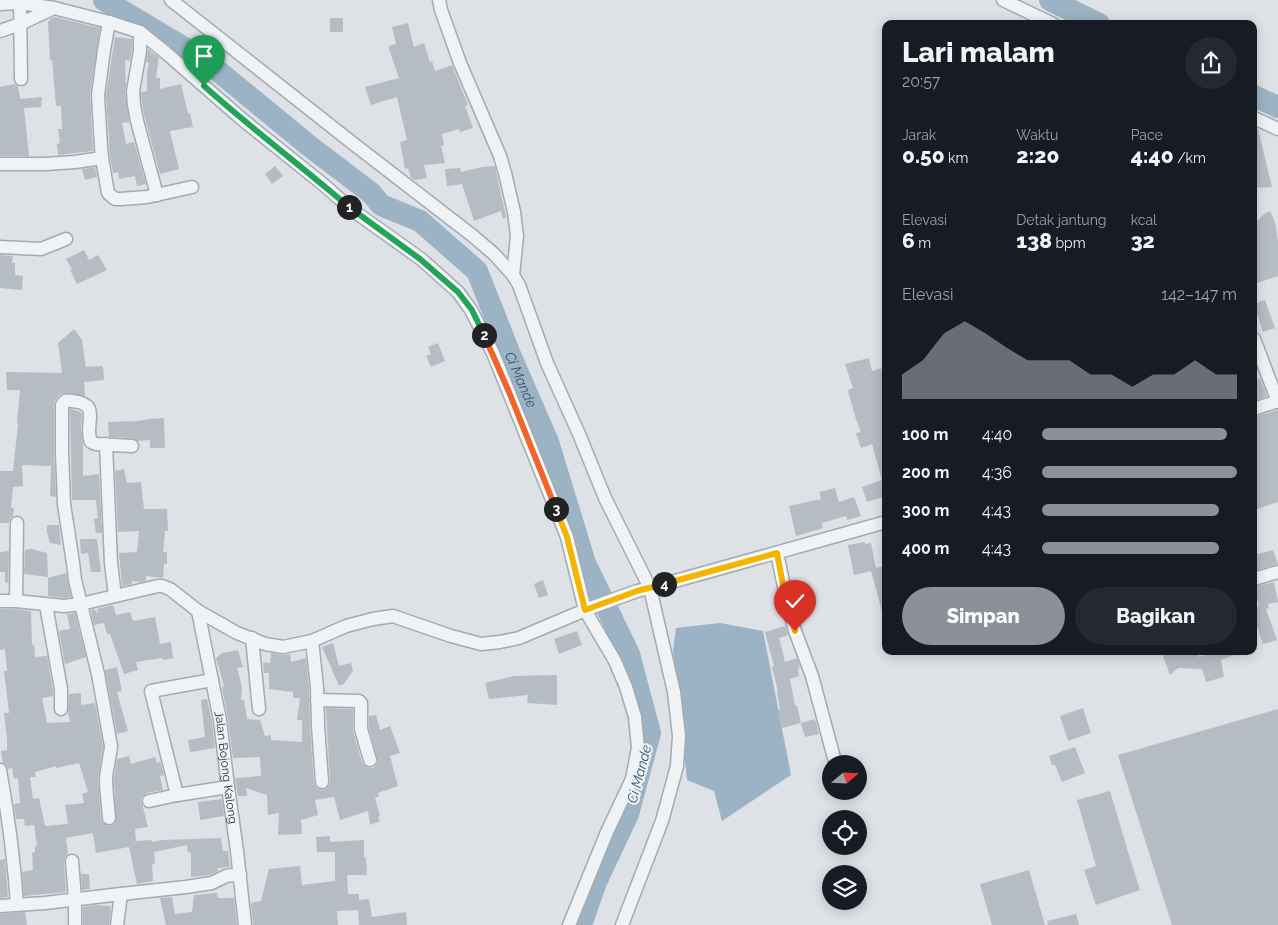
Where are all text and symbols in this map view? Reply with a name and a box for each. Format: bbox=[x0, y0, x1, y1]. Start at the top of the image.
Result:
pin bbox=[183, 35, 225, 86]
text: Lari malam bbox=[902, 36, 1055, 69]
button: share bbox=[1185, 37, 1237, 89]
icon: arrive bbox=[190, 42, 218, 70]
text: 20:57 bbox=[902, 72, 940, 91]
text: Jarak bbox=[902, 127, 936, 143]
text: Waktu bbox=[1016, 127, 1058, 143]
text: Pace bbox=[1131, 127, 1163, 143]
text: 0.50 bbox=[902, 143, 945, 168]
text: 2:20 bbox=[1016, 143, 1059, 168]
text: 4:40 bbox=[1131, 143, 1174, 168]
text: km bbox=[945, 150, 968, 166]
text: /km bbox=[1174, 150, 1206, 166]
pin: 1 bbox=[336, 194, 362, 220]
text: 1 bbox=[346, 199, 353, 215]
text: Elevasi bbox=[902, 212, 947, 228]
text: Detak jantung bbox=[1016, 212, 1107, 228]
text: kcal bbox=[1131, 212, 1157, 228]
text: 6 bbox=[902, 228, 915, 253]
text: 138 bbox=[1016, 228, 1052, 253]
text: 32 bbox=[1131, 228, 1155, 253]
text: m bbox=[915, 235, 931, 251]
text: bpm bbox=[1052, 235, 1086, 251]
text: Elevasi bbox=[902, 285, 954, 304]
text: 142–147 m bbox=[1161, 285, 1237, 304]
pin: 2 bbox=[472, 322, 496, 348]
text: 2 bbox=[481, 327, 488, 343]
water label: Ci Mande bbox=[502, 349, 540, 411]
text: 100 m bbox=[902, 425, 948, 444]
text: 4:40 bbox=[982, 425, 1012, 444]
text: 200 m bbox=[902, 463, 949, 482]
text: 4:36 bbox=[982, 463, 1012, 482]
pin: 3 bbox=[544, 496, 568, 522]
text: 3 bbox=[553, 501, 560, 517]
text: 300 m bbox=[902, 501, 949, 520]
text: 4:43 bbox=[982, 501, 1011, 520]
text: 400 m bbox=[902, 539, 950, 558]
text: 4:43 bbox=[982, 539, 1011, 558]
pin: 4 bbox=[652, 572, 676, 596]
text: 4 bbox=[661, 576, 669, 592]
pin bbox=[774, 580, 816, 631]
icon: check bbox=[781, 587, 809, 615]
button: Simpan bbox=[902, 587, 1065, 645]
button: Bagikan bbox=[1075, 587, 1237, 645]
street label: Jalan Bojong Kalong bbox=[211, 710, 240, 825]
water label: Ci Mande bbox=[624, 743, 655, 805]
north arrow bbox=[822, 755, 868, 800]
map controls bbox=[822, 755, 867, 910]
button: locate bbox=[822, 810, 867, 855]
button: layers bbox=[822, 865, 867, 910]

